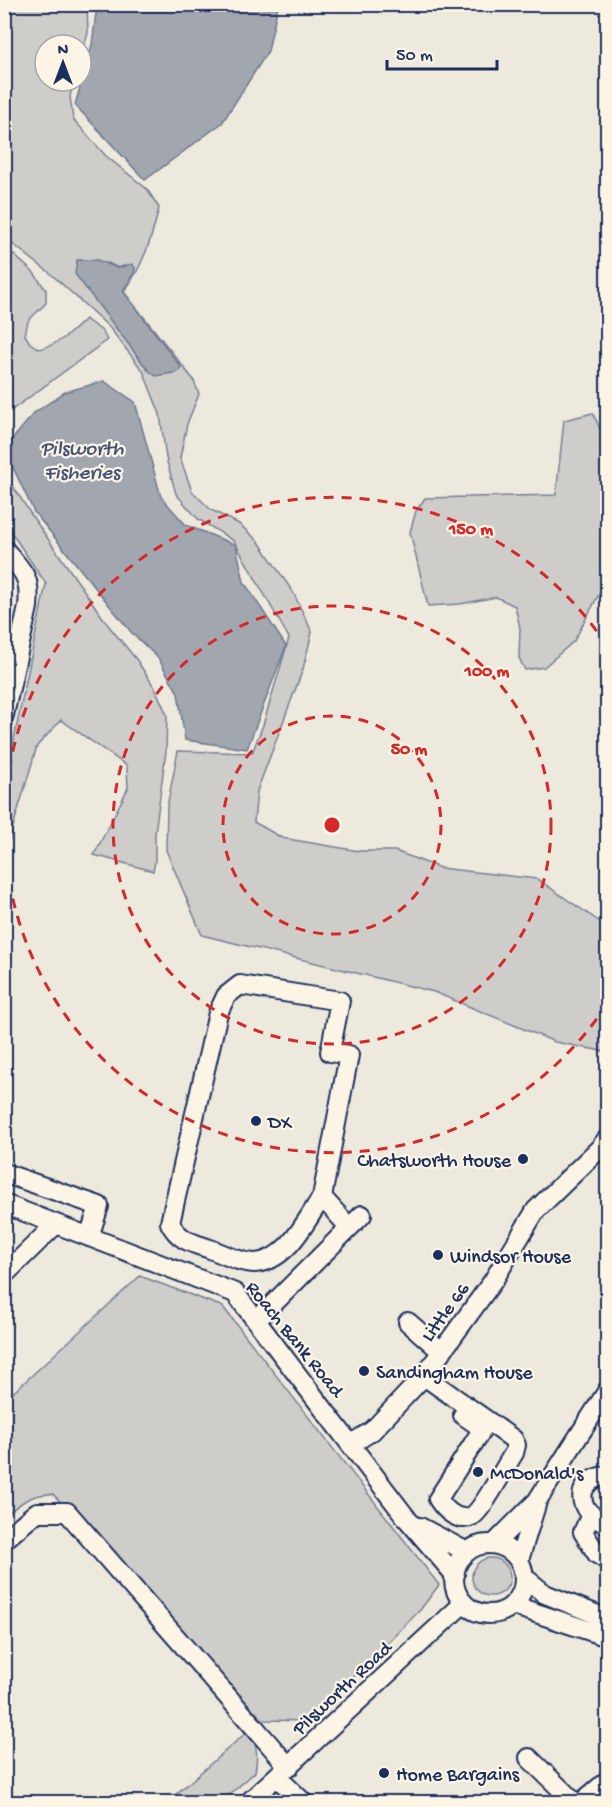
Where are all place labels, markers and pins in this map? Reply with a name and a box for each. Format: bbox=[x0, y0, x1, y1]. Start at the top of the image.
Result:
centre of rings bbox=[322, 815, 342, 835]
place label: DX bbox=[266, 1113, 293, 1136]
marker: DX bbox=[249, 1114, 263, 1128]
place label: Chatsworth House bbox=[357, 1151, 512, 1174]
marker: Chatsworth House bbox=[516, 1152, 530, 1166]
place label: Windsor House bbox=[450, 1247, 572, 1270]
marker: Windsor House bbox=[431, 1248, 445, 1262]
place label: Sandingham House bbox=[376, 1363, 533, 1386]
marker: Sandingham House bbox=[357, 1364, 371, 1378]
place label: McDonald's bbox=[490, 1464, 584, 1487]
marker: McDonald's bbox=[471, 1465, 485, 1479]
place label: Home Bargains bbox=[396, 1765, 520, 1788]
marker: Home Bargains bbox=[377, 1766, 391, 1780]

